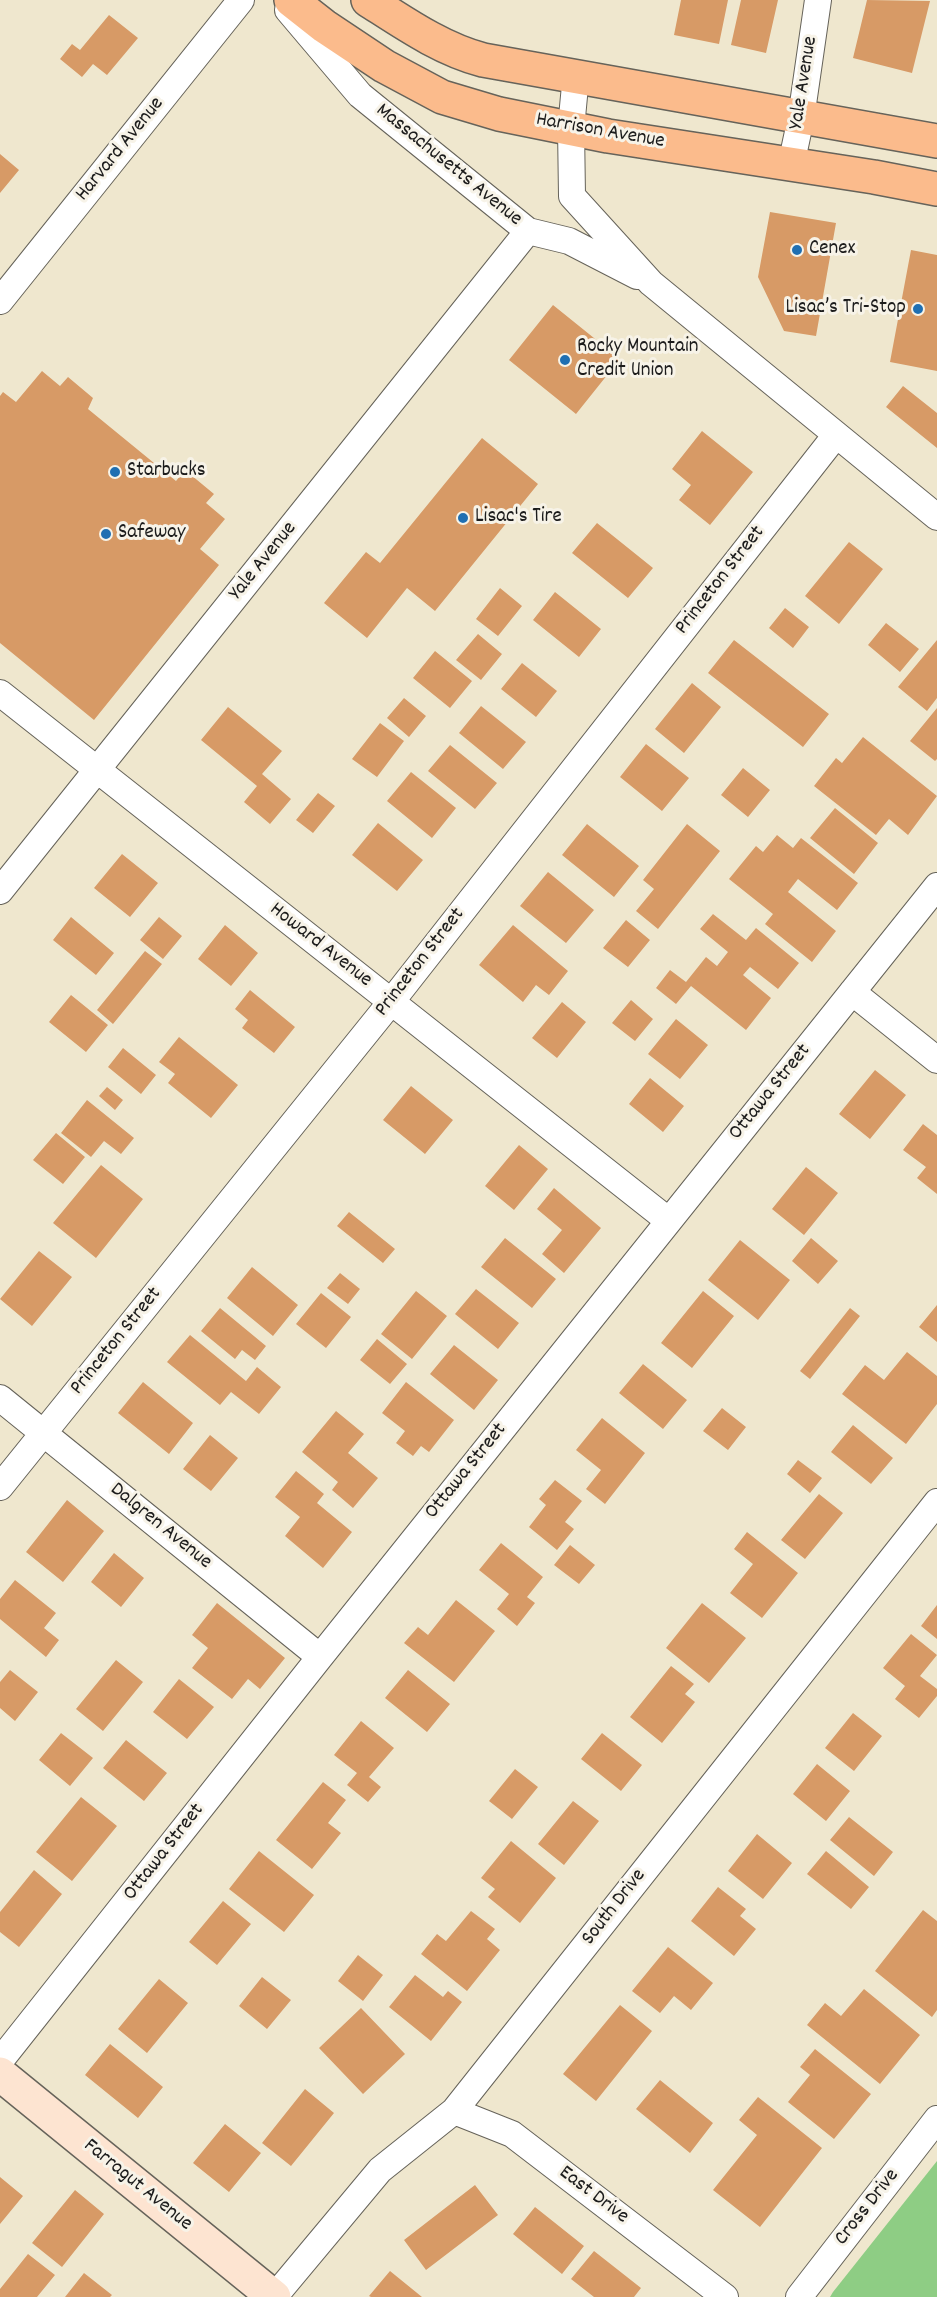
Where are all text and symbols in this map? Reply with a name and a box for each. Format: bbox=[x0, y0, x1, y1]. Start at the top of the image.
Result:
street label: Yale Avenue bbox=[785, 35, 825, 131]
street label: Harvard Avenue bbox=[71, 93, 171, 207]
street label: Massachusetts Avenue bbox=[370, 99, 526, 233]
street label: Harrison Avenue bbox=[534, 108, 666, 156]
place label: Cenex bbox=[809, 237, 855, 263]
marker: Cenex bbox=[790, 243, 804, 257]
place label: Lisac’s Tri-Stop bbox=[785, 296, 906, 322]
marker: Lisac’s Tri-Stop bbox=[911, 302, 925, 316]
place label: Rocky Mountain Credit Union bbox=[577, 335, 698, 385]
marker: Rocky Mountain Credit Union bbox=[558, 353, 572, 367]
place label: Starbucks bbox=[127, 459, 206, 485]
marker: Starbucks bbox=[108, 465, 122, 479]
place label: Lisac's Tire bbox=[475, 505, 562, 531]
marker: Lisac's Tire bbox=[456, 511, 470, 525]
street label: Yale Avenue bbox=[225, 518, 303, 606]
place label: Safeway bbox=[118, 521, 186, 547]
street label: Princeton Street bbox=[671, 522, 771, 640]
marker: Safeway bbox=[99, 527, 113, 541]
street label: Howard Avenue bbox=[264, 898, 376, 994]
street label: Princeton Street bbox=[371, 904, 471, 1022]
street label: Ottawa Street bbox=[725, 1040, 817, 1146]
street label: Princeton Street bbox=[66, 1283, 168, 1401]
street label: Ottawa Street bbox=[421, 1419, 513, 1525]
street label: Dalgren Avenue bbox=[104, 1478, 216, 1576]
street label: Ottawa Street bbox=[119, 1799, 211, 1907]
street label: South Drive bbox=[577, 1865, 653, 1951]
street label: Farragut Avenue bbox=[77, 2134, 197, 2238]
street label: East Drive bbox=[553, 2161, 633, 2231]
street label: Cross Drive bbox=[830, 2165, 906, 2251]

